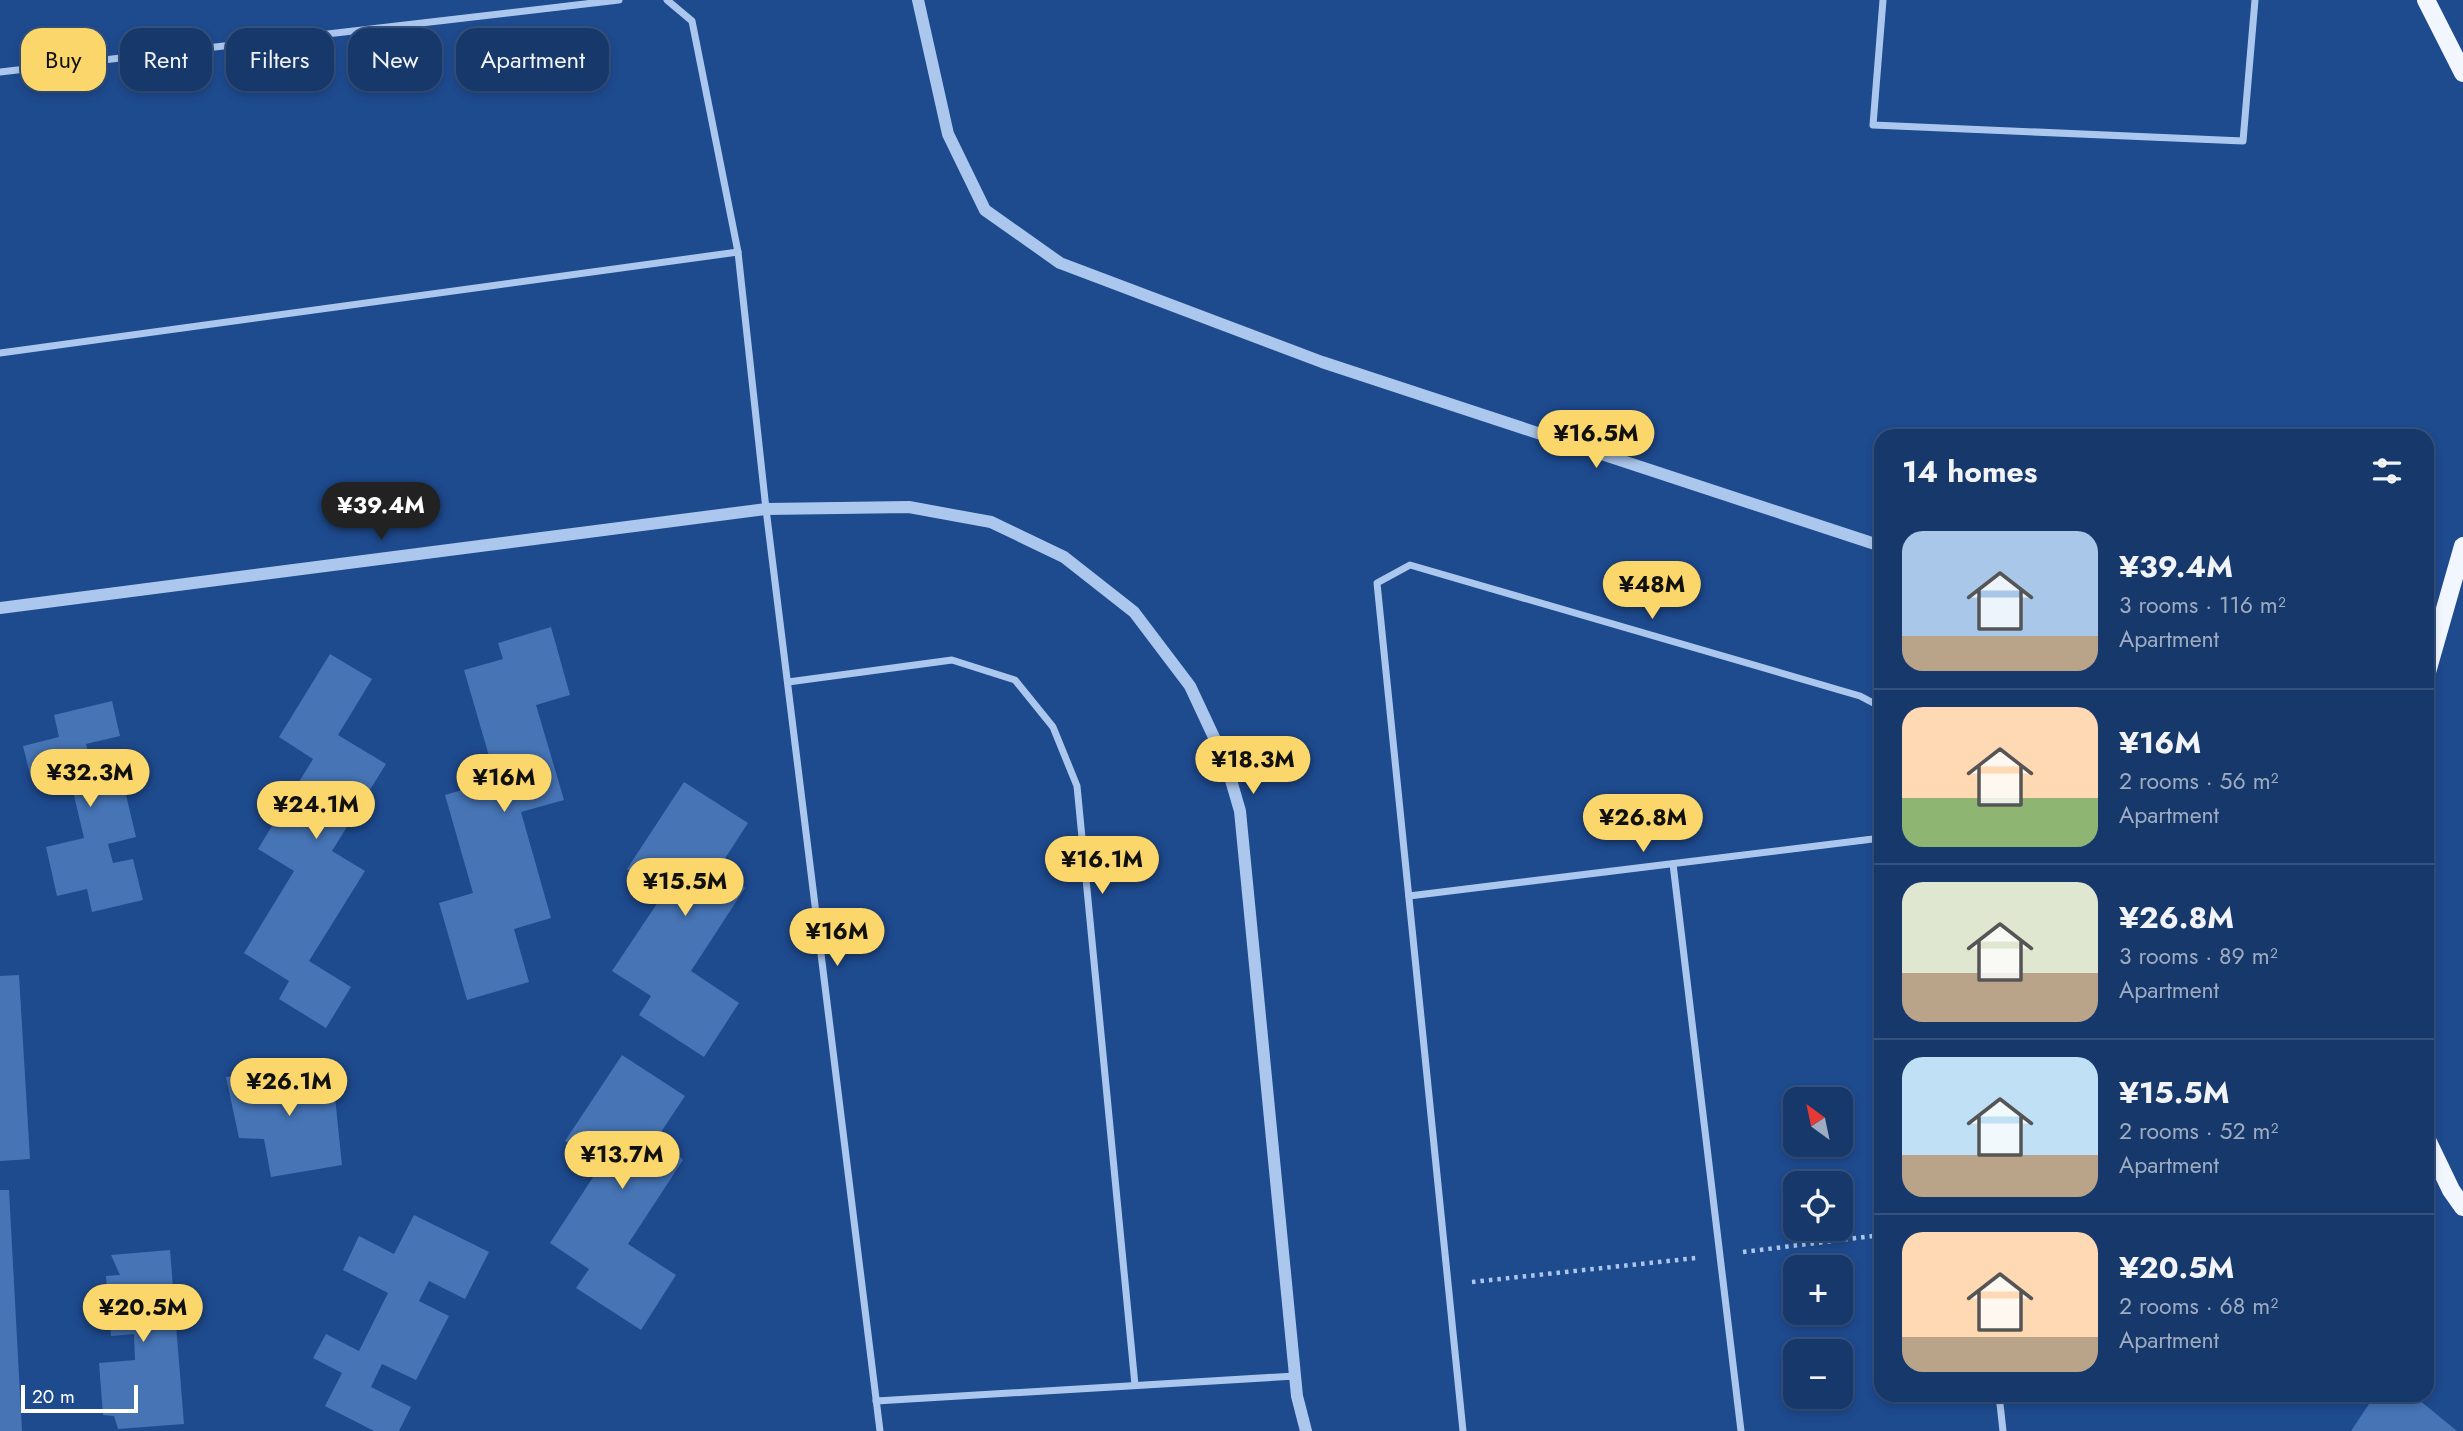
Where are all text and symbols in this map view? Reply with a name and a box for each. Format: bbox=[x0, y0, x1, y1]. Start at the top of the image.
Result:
chip: Buy bbox=[21, 28, 106, 91]
chip: Rent bbox=[120, 28, 212, 91]
chip: Filters bbox=[226, 28, 334, 91]
chip: New bbox=[348, 28, 442, 91]
chip: Apartment bbox=[456, 28, 609, 91]
pin: ¥16.5M bbox=[1539, 410, 1653, 470]
text: ¥16.5M bbox=[1553, 416, 1639, 450]
text: 14 homes bbox=[1902, 450, 2037, 493]
icon: filters bbox=[2368, 452, 2406, 490]
pin: ¥39.4M bbox=[324, 482, 438, 542]
text: ¥39.4M bbox=[337, 488, 425, 522]
text: ¥39.4M bbox=[2119, 545, 2233, 588]
icon: home bbox=[1958, 559, 2042, 643]
pin: ¥48M bbox=[1611, 562, 1693, 621]
text: ¥48M bbox=[1619, 567, 1685, 601]
text: 3 rooms · 116 m² bbox=[2119, 588, 2286, 622]
text: Apartment bbox=[2119, 622, 2219, 656]
text: ¥16M bbox=[2119, 721, 2201, 764]
icon: home bbox=[1958, 735, 2042, 819]
pin: ¥18.3M bbox=[1196, 736, 1310, 796]
text: ¥18.3M bbox=[1211, 742, 1295, 776]
pin: ¥32.3M bbox=[33, 750, 147, 809]
pin: ¥16M bbox=[463, 754, 545, 814]
text: ¥32.3M bbox=[47, 755, 133, 789]
text: ¥16M bbox=[473, 760, 535, 794]
text: 2 rooms · 56 m² bbox=[2119, 764, 2279, 798]
pin: ¥24.1M bbox=[259, 782, 373, 841]
text: ¥24.1M bbox=[273, 787, 359, 821]
pin: ¥26.8M bbox=[1586, 794, 1700, 854]
text: Apartment bbox=[2119, 798, 2219, 832]
text: ¥26.8M bbox=[1599, 800, 1687, 834]
pin: ¥16.1M bbox=[1045, 836, 1159, 896]
text: ¥16.1M bbox=[1061, 842, 1143, 876]
pin: ¥15.5M bbox=[628, 858, 742, 918]
text: ¥15.5M bbox=[643, 864, 727, 898]
text: ¥26.8M bbox=[2119, 896, 2234, 939]
pin: ¥16M bbox=[796, 908, 878, 968]
icon: home bbox=[1958, 910, 2042, 994]
text: ¥16M bbox=[806, 914, 868, 948]
text: 3 rooms · 89 m² bbox=[2119, 939, 2278, 973]
text: Apartment bbox=[2119, 973, 2219, 1007]
pin: ¥26.1M bbox=[232, 1058, 346, 1118]
text: ¥26.1M bbox=[246, 1064, 332, 1098]
text: ¥15.5M bbox=[2119, 1071, 2229, 1114]
icon: home bbox=[1958, 1085, 2042, 1169]
north arrow bbox=[1783, 1087, 1853, 1157]
map controls bbox=[1783, 1087, 1853, 1409]
text: 2 rooms · 52 m² bbox=[2119, 1114, 2278, 1148]
pin: ¥13.7M bbox=[565, 1132, 679, 1191]
text: ¥13.7M bbox=[581, 1137, 663, 1171]
text: Apartment bbox=[2119, 1148, 2219, 1182]
button: locate bbox=[1783, 1171, 1853, 1241]
text: ¥20.5M bbox=[2119, 1246, 2234, 1289]
button: + bbox=[1783, 1255, 1853, 1325]
icon: home bbox=[1958, 1260, 2042, 1344]
pin: ¥20.5M bbox=[86, 1284, 200, 1344]
text: 2 rooms · 68 m² bbox=[2119, 1289, 2278, 1323]
text: ¥20.5M bbox=[99, 1290, 187, 1324]
text: Apartment bbox=[2119, 1323, 2219, 1357]
button: − bbox=[1783, 1339, 1853, 1409]
scale bar bbox=[21, 1382, 138, 1414]
text: 20 m bbox=[32, 1383, 75, 1410]

